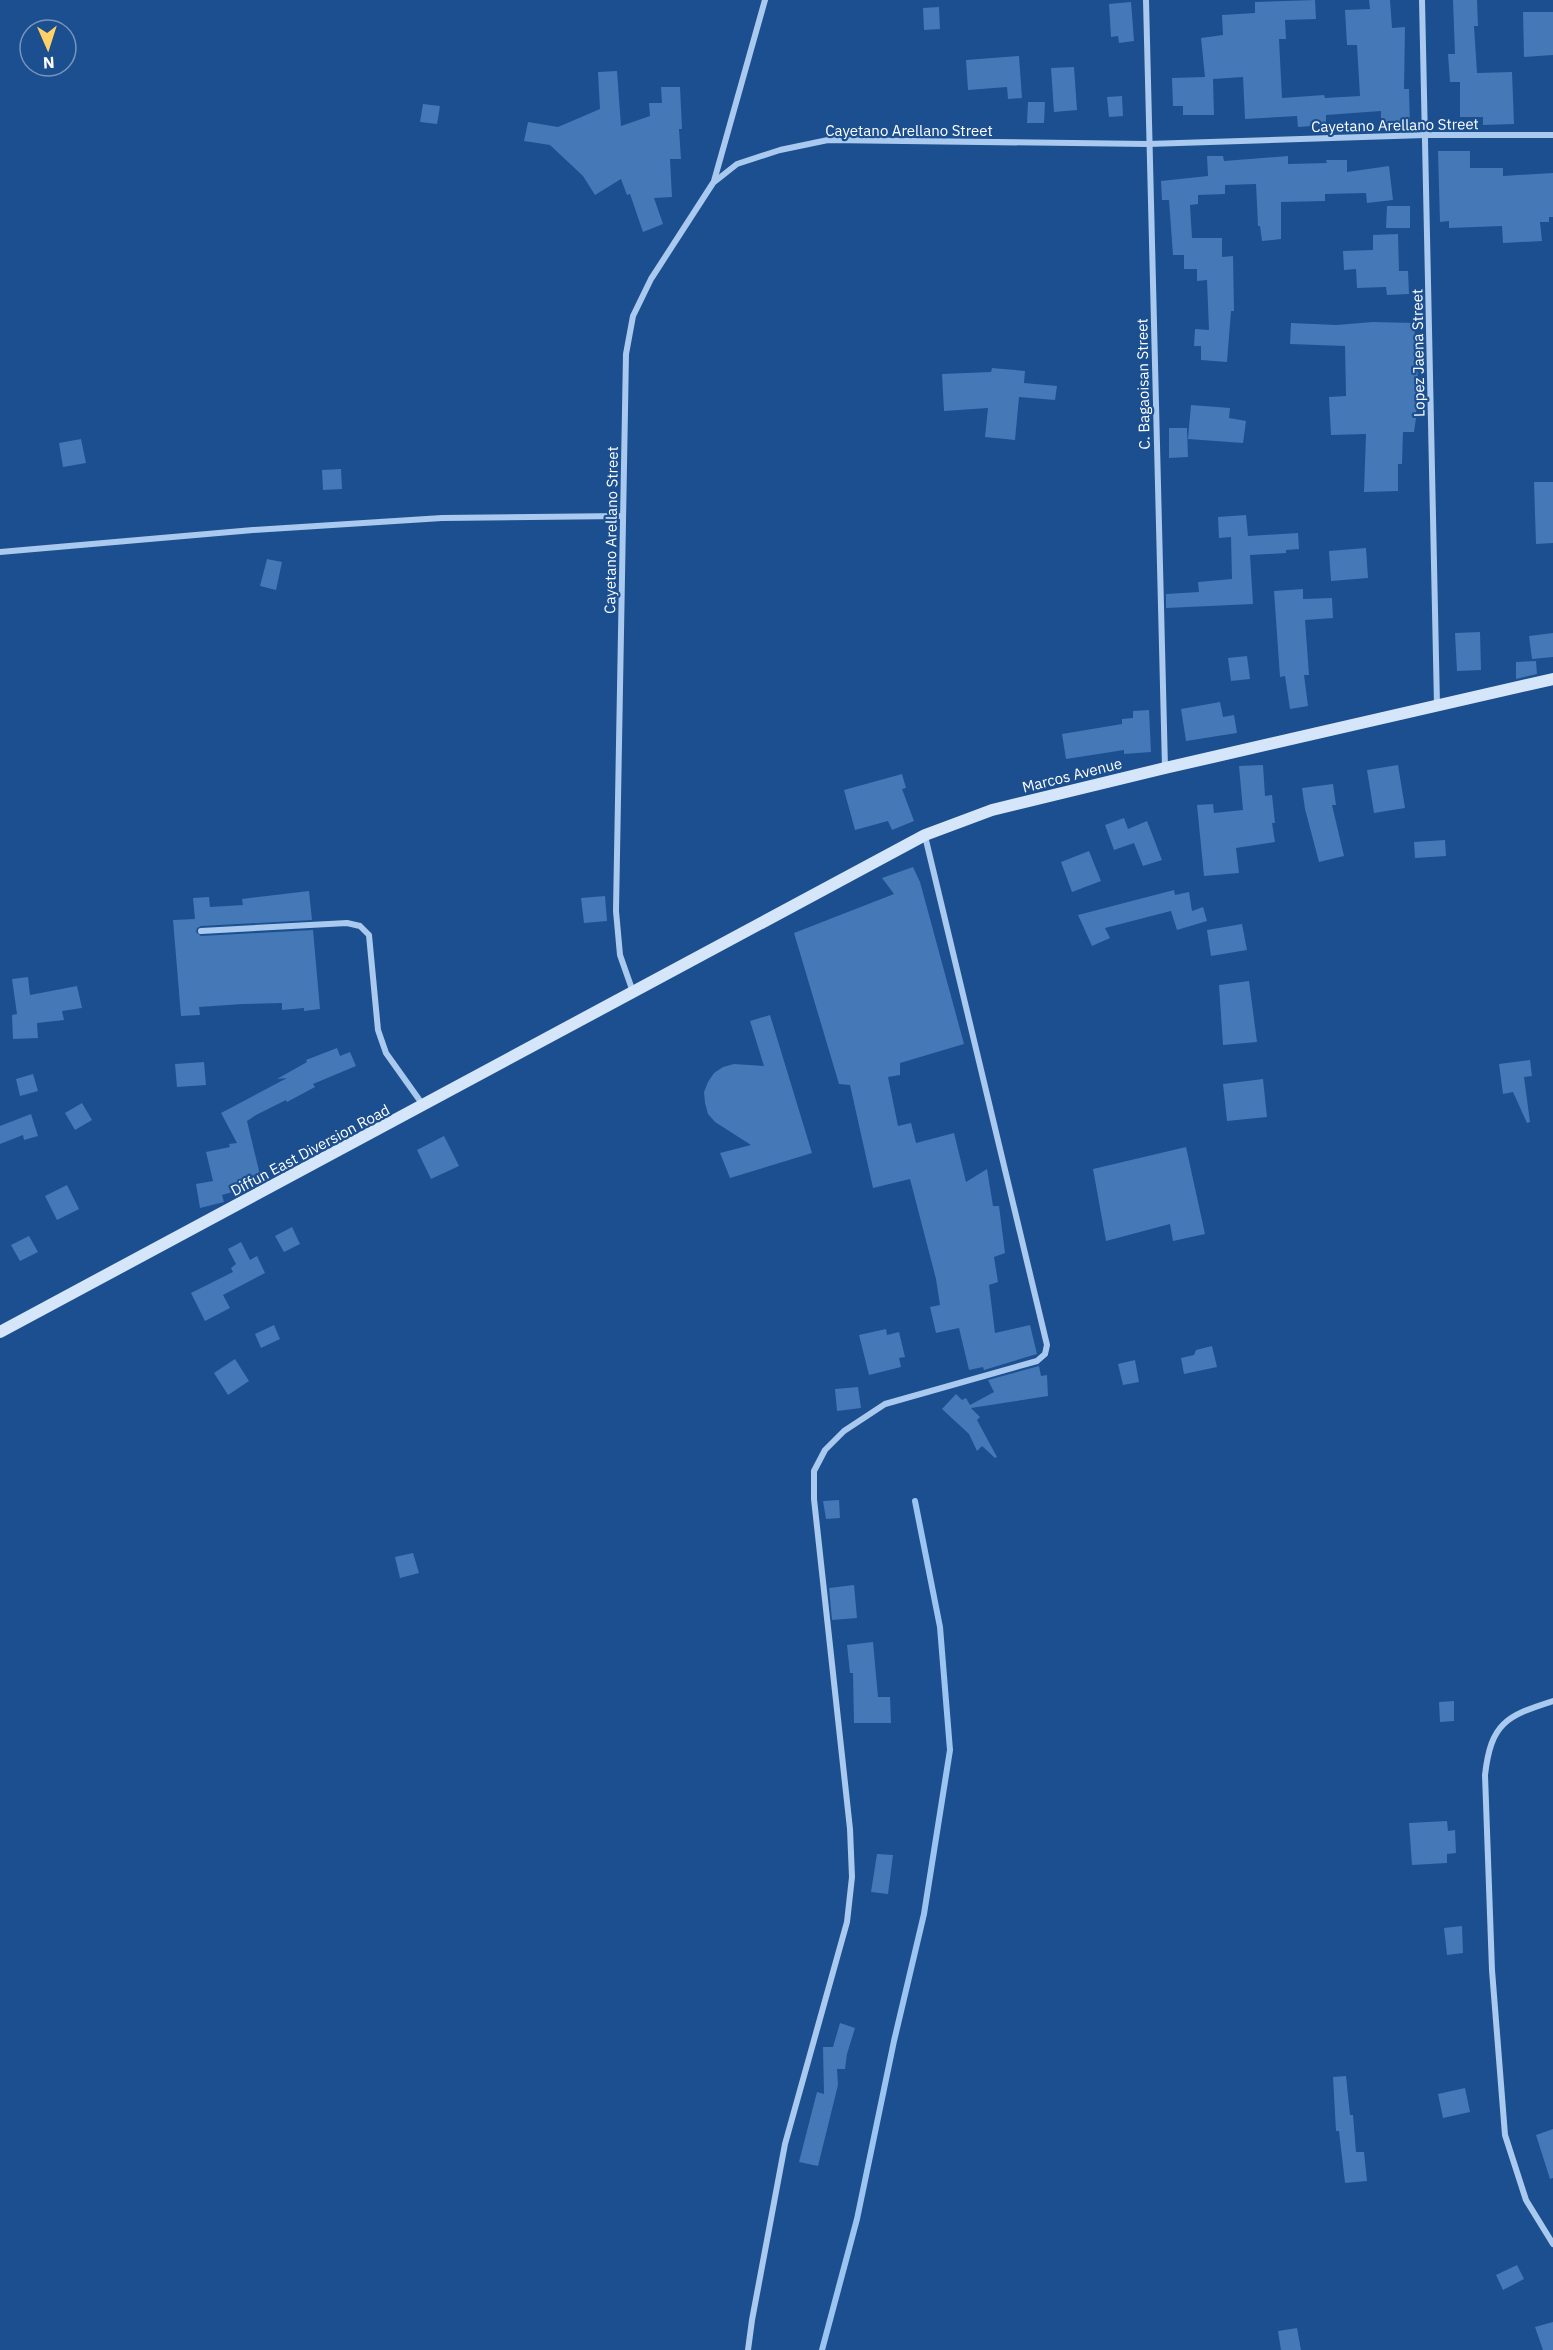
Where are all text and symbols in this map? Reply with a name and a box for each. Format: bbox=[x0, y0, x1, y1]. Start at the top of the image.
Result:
north arrow bbox=[18, 18, 78, 78]
text: N bbox=[42, 53, 55, 73]
street label: Cayetano Arellano Street bbox=[1311, 114, 1479, 136]
street label: Cayetano Arellano Street bbox=[825, 121, 993, 140]
street label: Lopez Jaena Street bbox=[1407, 289, 1429, 417]
street label: C. Bagaoisan Street bbox=[1132, 318, 1154, 450]
street label: Cayetano Arellano Street bbox=[600, 446, 622, 614]
street label: Marcos Avenue bbox=[1020, 753, 1124, 797]
street label: Diffun East Diversion Road bbox=[227, 1100, 393, 1200]

